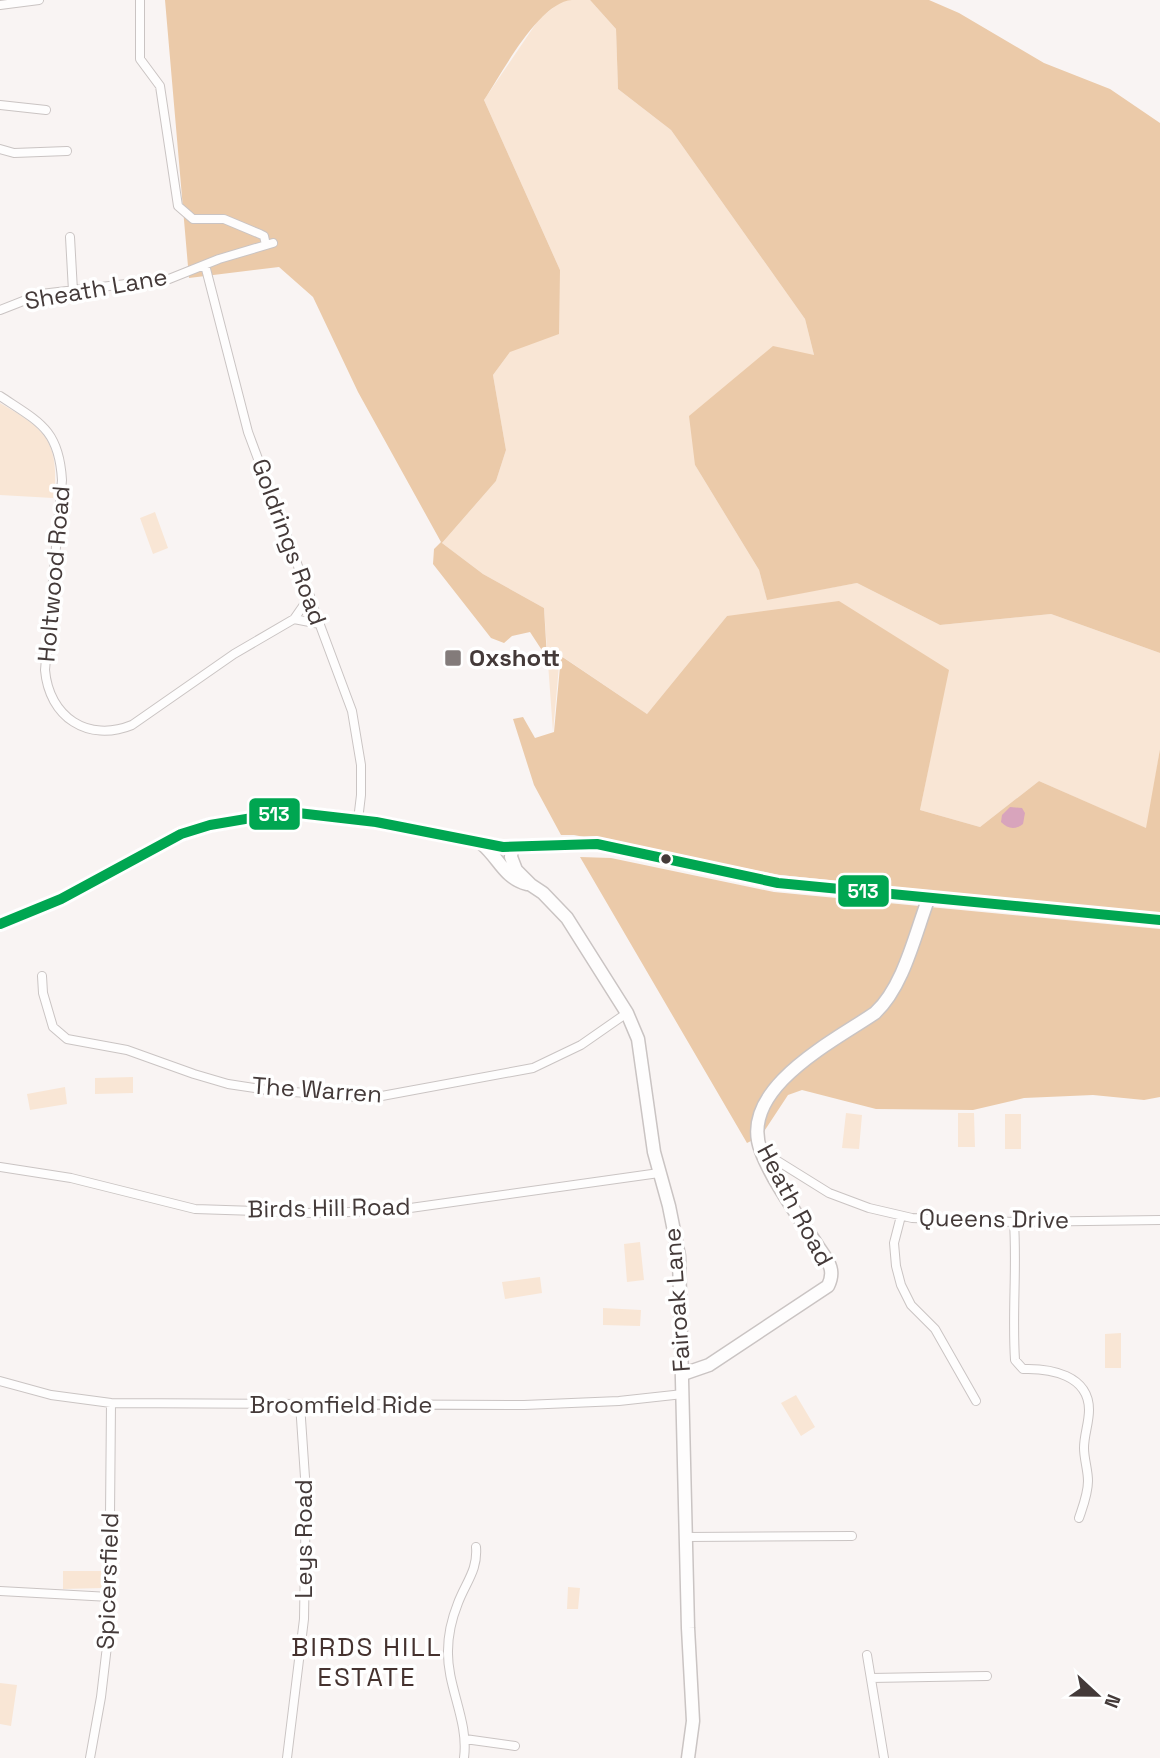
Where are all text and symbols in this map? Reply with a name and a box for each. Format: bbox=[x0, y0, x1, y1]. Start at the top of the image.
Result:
street label: Sheath Lane bbox=[22, 261, 170, 316]
street label: Goldrings Road bbox=[245, 454, 334, 629]
street label: Holtwood Road bbox=[30, 485, 77, 663]
place label: Oxshott bbox=[469, 642, 560, 673]
marker: Oxshott bbox=[443, 648, 463, 668]
line badge: 513 bbox=[248, 797, 301, 831]
text: 513 bbox=[258, 802, 290, 827]
unlabelled marker bbox=[659, 852, 673, 866]
line badge: 513 bbox=[837, 874, 890, 908]
text: 513 bbox=[847, 879, 879, 904]
street label: The Warren bbox=[251, 1069, 383, 1110]
street label: Heath Road bbox=[750, 1138, 841, 1271]
street label: Birds Hill Road bbox=[247, 1191, 411, 1224]
street label: Queens Drive bbox=[919, 1202, 1069, 1235]
street label: Fairoak Lane bbox=[656, 1227, 697, 1373]
street label: Broomfield Ride bbox=[250, 1389, 432, 1420]
street label: Leys Road bbox=[288, 1479, 319, 1599]
street label: Spicersfield bbox=[90, 1512, 125, 1650]
district label: BIRDS HILL ESTATE bbox=[291, 1630, 443, 1694]
north arrow bbox=[1062, 1660, 1132, 1730]
text: N bbox=[1098, 1691, 1126, 1712]

